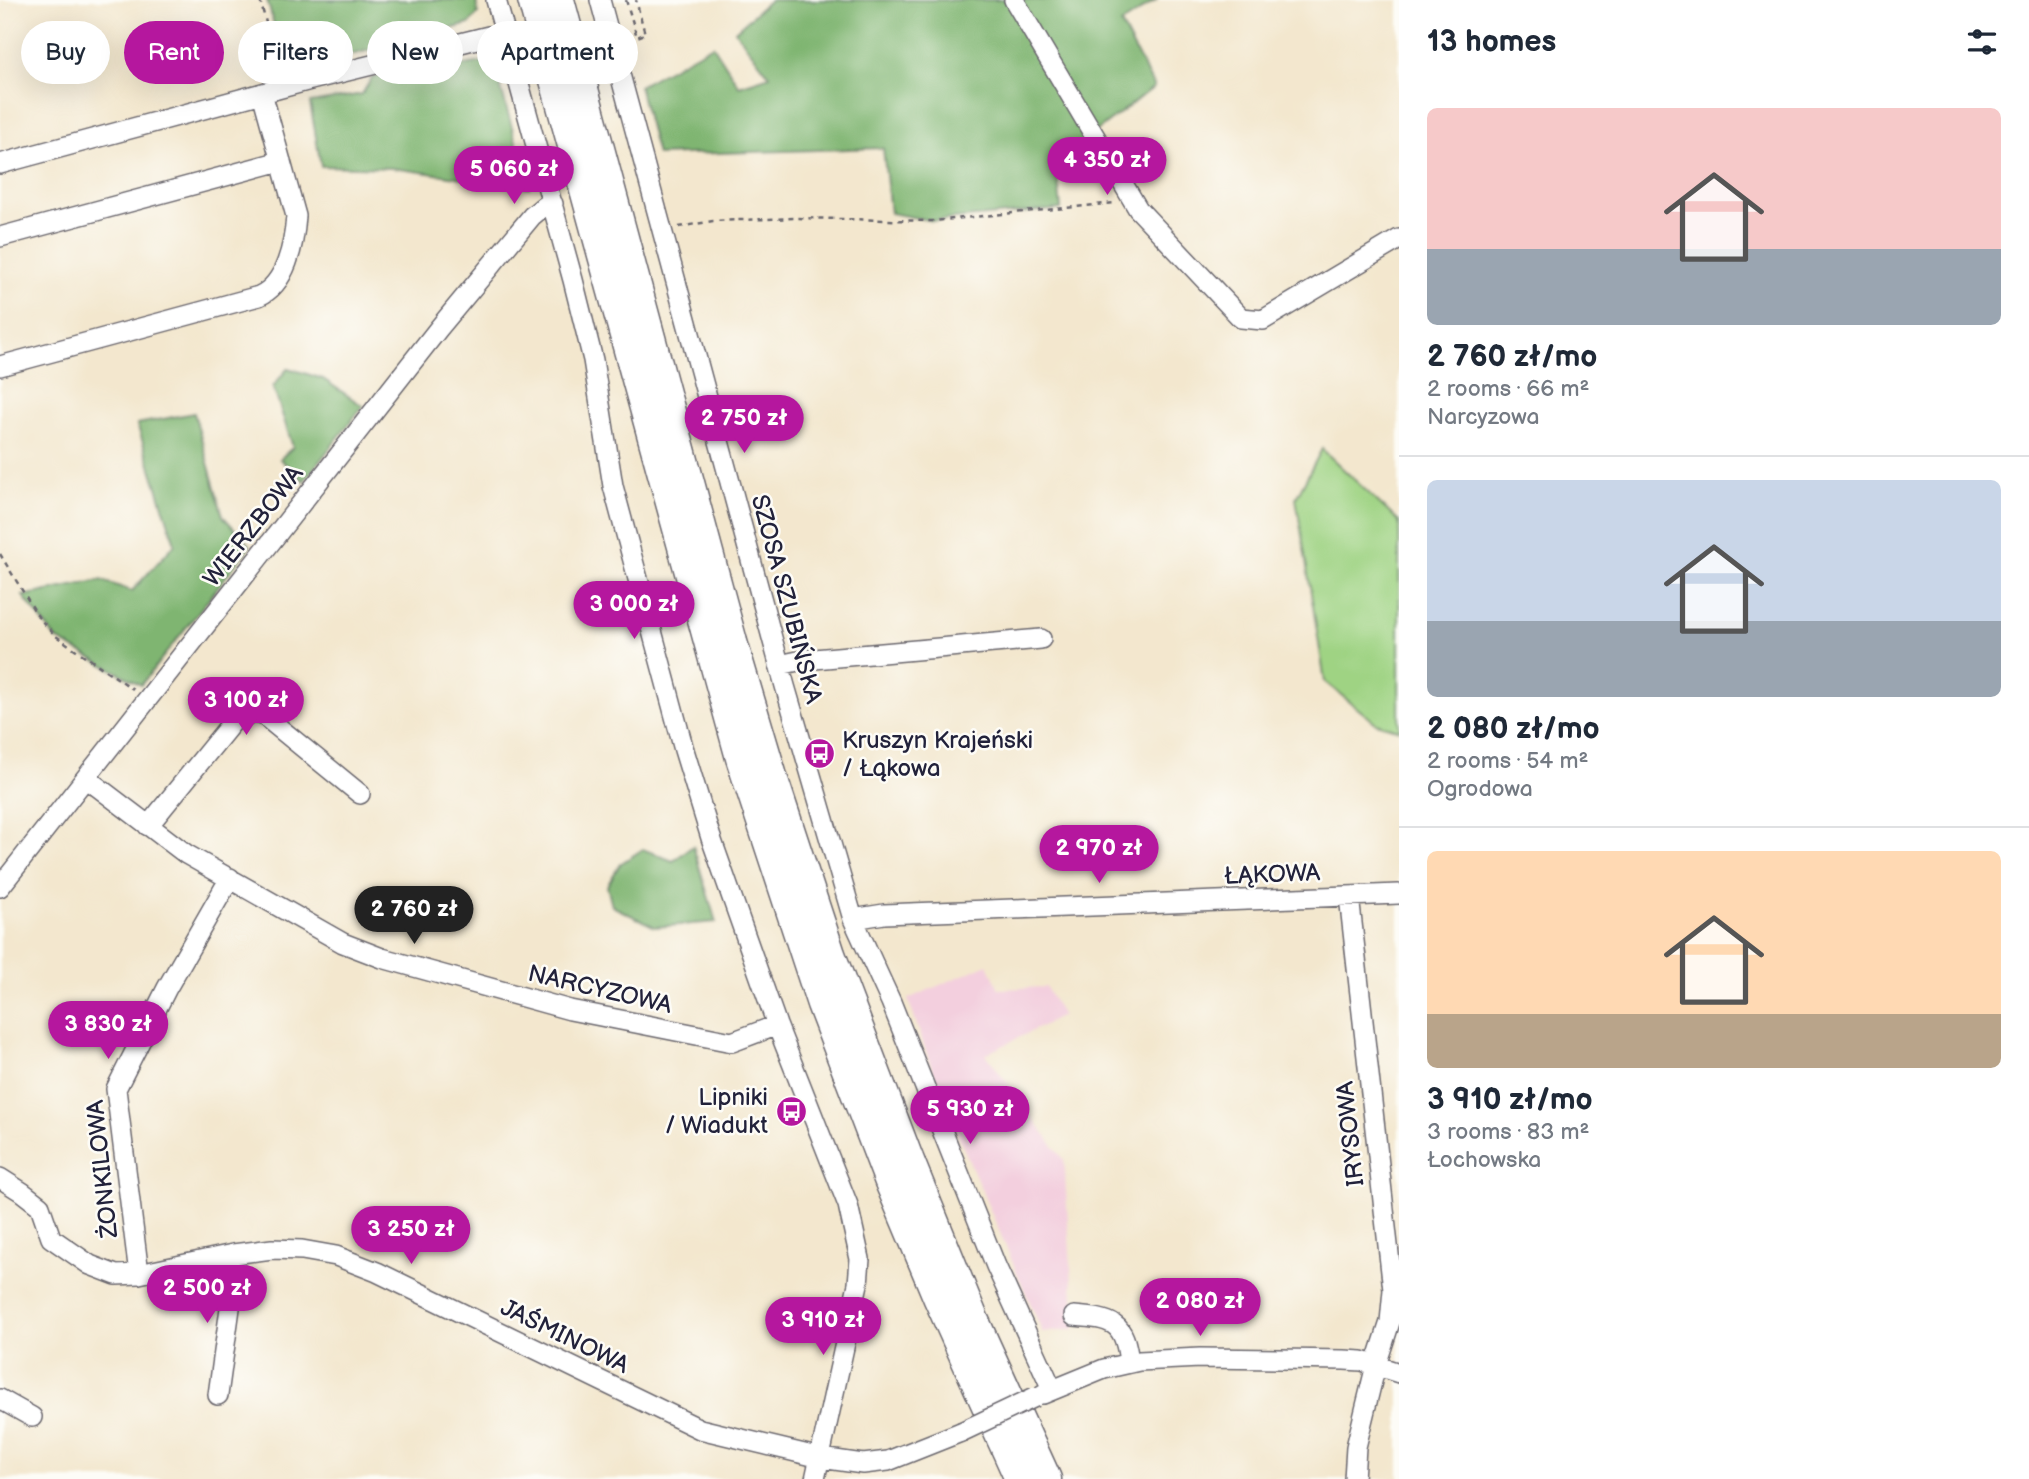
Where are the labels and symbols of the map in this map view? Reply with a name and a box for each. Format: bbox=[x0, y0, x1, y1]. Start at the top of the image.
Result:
pin: 4 350 zł bbox=[1035, 138, 1179, 197]
pin: 5 060 zł bbox=[442, 146, 586, 206]
pin: 2 750 zł bbox=[672, 396, 816, 455]
street label: WIERZBOWA bbox=[197, 460, 310, 593]
street label: SZOSA SZUBIŃSKA bbox=[745, 491, 829, 707]
pin: 3 000 zł bbox=[562, 582, 706, 641]
pin: 3 100 zł bbox=[174, 678, 318, 737]
place label: Kruszyn Krajeński / Łąkowa bbox=[842, 726, 1033, 783]
bus stop icon: Kruszyn Krajeński / Łąkowa bbox=[802, 737, 836, 771]
pin: 2 970 zł bbox=[1027, 826, 1171, 885]
street label: ŁĄKOWA bbox=[1223, 858, 1321, 891]
pin: 2 760 zł bbox=[342, 886, 486, 946]
street label: NARCYZOWA bbox=[525, 959, 675, 1020]
pin: 3 830 zł bbox=[36, 1002, 180, 1061]
street label: IRYSOWA bbox=[1331, 1080, 1370, 1188]
place label: Lipniki / Wiadukt bbox=[665, 1083, 769, 1140]
pin: 5 930 zł bbox=[898, 1086, 1042, 1146]
bus stop icon: Lipniki / Wiadukt bbox=[774, 1094, 808, 1128]
street label: ŻONKILOWA bbox=[81, 1098, 124, 1240]
pin: 3 250 zł bbox=[339, 1206, 483, 1266]
pin: 2 500 zł bbox=[135, 1266, 279, 1325]
pin: 2 080 zł bbox=[1128, 1278, 1272, 1338]
street label: JAŚMINOWA bbox=[496, 1292, 634, 1380]
pin: 3 910 zł bbox=[751, 1298, 895, 1357]

